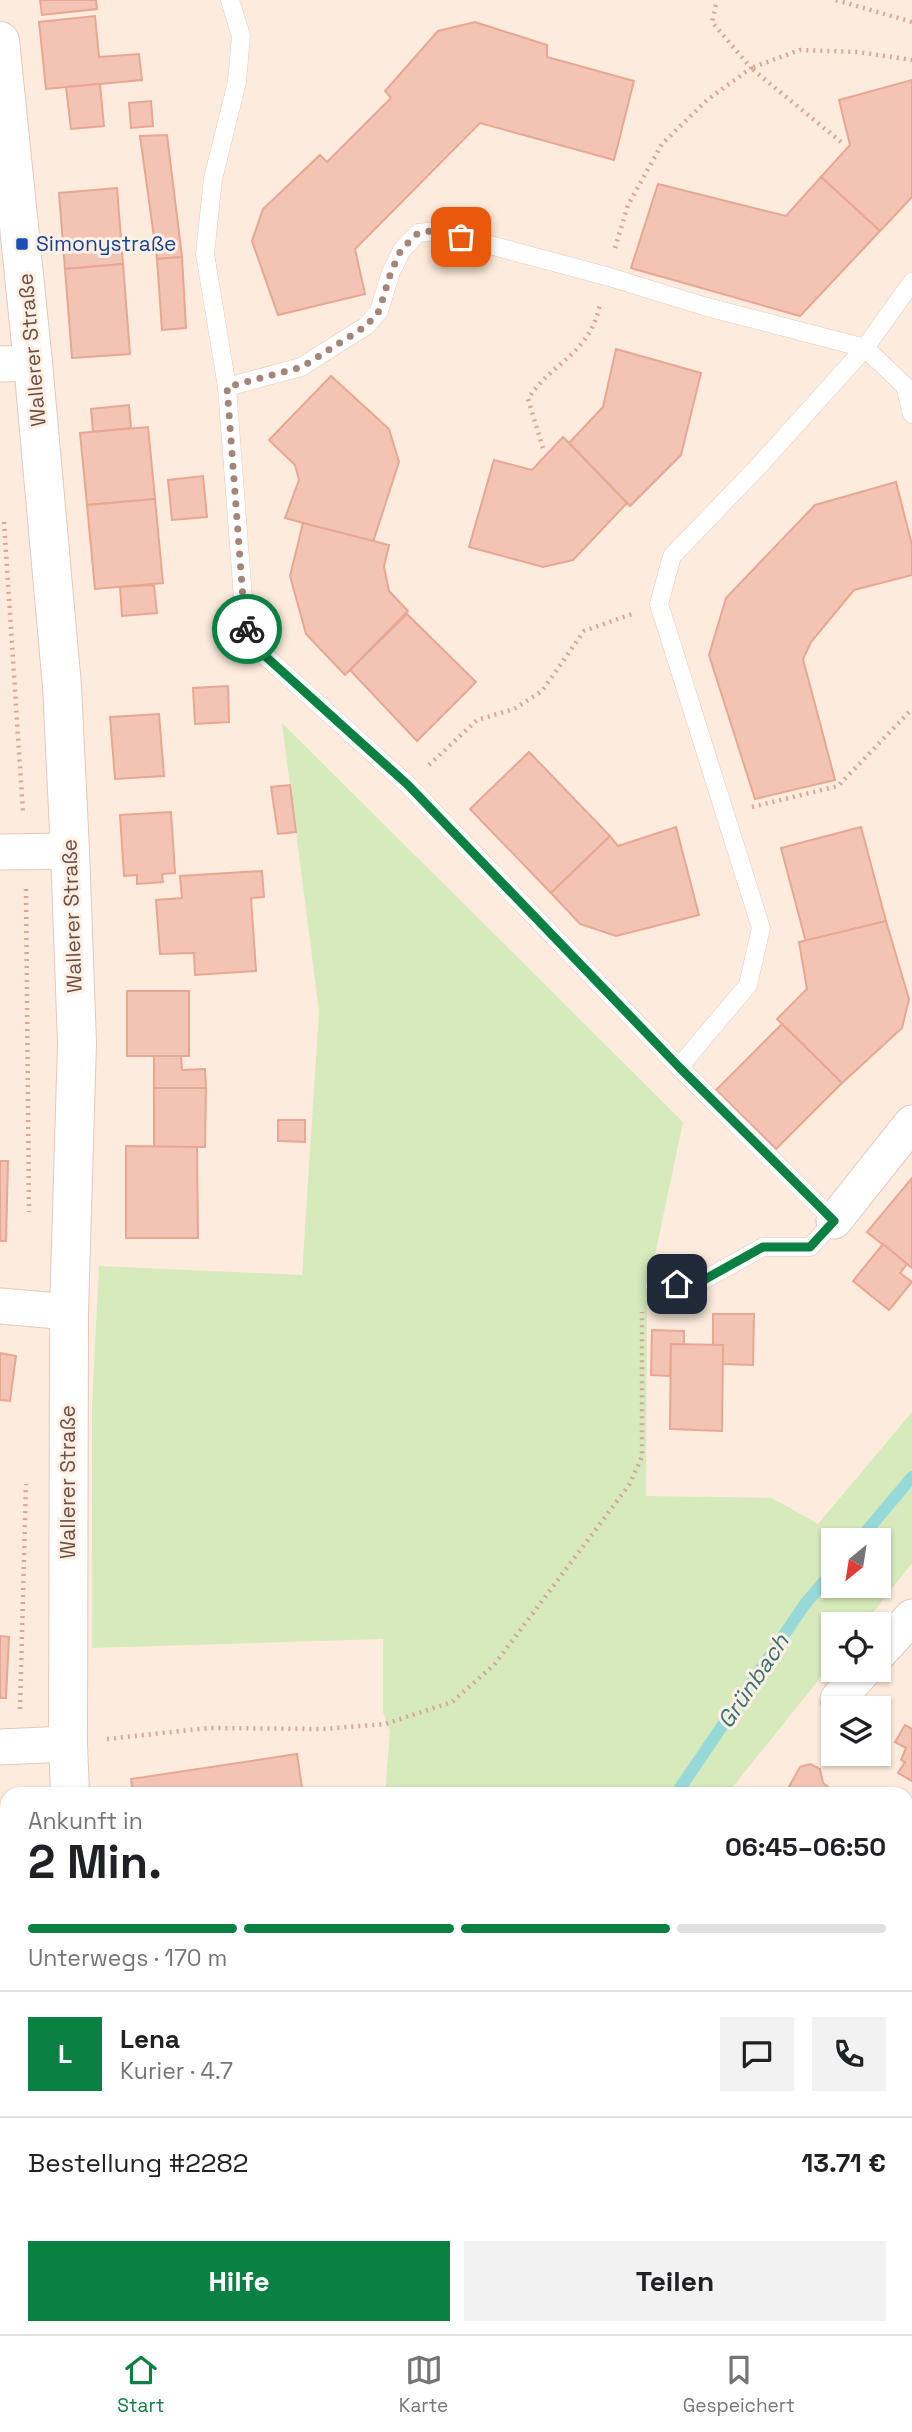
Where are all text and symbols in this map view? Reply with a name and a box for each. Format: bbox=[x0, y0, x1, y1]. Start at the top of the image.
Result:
pin bbox=[431, 207, 491, 267]
icon: bag bbox=[442, 218, 480, 256]
place label: Simonystraße bbox=[36, 230, 176, 257]
marker: Simonystraße bbox=[14, 236, 30, 252]
street label: Wallerer Straße bbox=[11, 272, 52, 428]
courier bbox=[212, 594, 282, 664]
icon: bike bbox=[228, 610, 266, 648]
street label: Wallerer Straße bbox=[55, 839, 88, 993]
pin bbox=[647, 1254, 707, 1314]
icon: home bbox=[658, 1265, 696, 1303]
street label: Wallerer Straße bbox=[54, 1405, 81, 1559]
north arrow bbox=[821, 1528, 891, 1598]
map controls bbox=[821, 1528, 891, 1766]
button: locate bbox=[821, 1612, 891, 1682]
water label: Grünbach bbox=[710, 1627, 796, 1734]
button: layers bbox=[821, 1696, 891, 1766]
text: Ankunft in bbox=[28, 1806, 143, 1836]
text: 06:45–06:50 bbox=[725, 1830, 886, 1864]
text: 2 Min. bbox=[28, 1833, 162, 1891]
text: Unterwegs · 170 m bbox=[28, 1943, 227, 1973]
button: chat bbox=[720, 2017, 794, 2091]
button: phone bbox=[812, 2017, 886, 2091]
text: Lena bbox=[120, 2022, 180, 2056]
text: L bbox=[58, 2037, 72, 2071]
text: Kurier · 4.7 bbox=[120, 2056, 233, 2086]
text: Bestellung #2282 bbox=[28, 2146, 248, 2180]
text: 13.71 € bbox=[801, 2146, 886, 2180]
button: Hilfe bbox=[28, 2241, 450, 2321]
button: Teilen bbox=[464, 2241, 886, 2321]
tab: Start bbox=[117, 2351, 164, 2418]
tab: Karte bbox=[399, 2351, 448, 2418]
tab: Gespeichert bbox=[683, 2351, 795, 2418]

